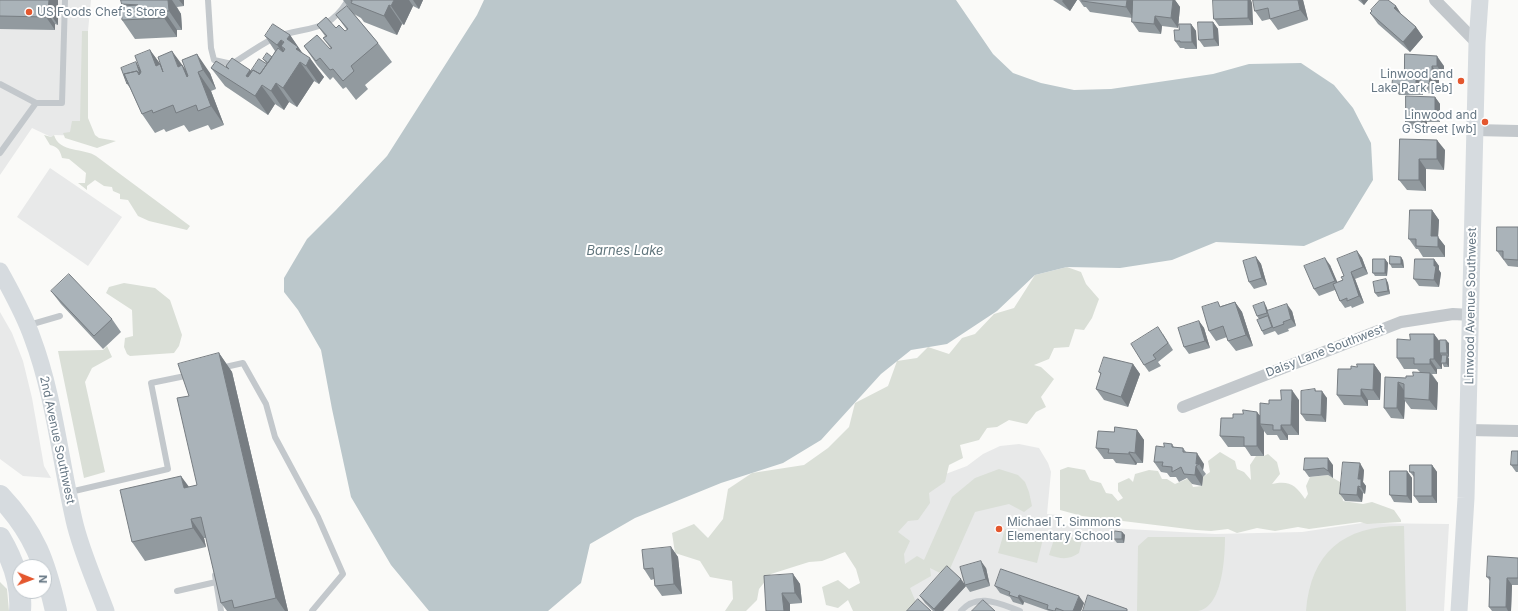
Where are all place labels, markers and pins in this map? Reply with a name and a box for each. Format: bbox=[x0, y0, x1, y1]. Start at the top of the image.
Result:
place label: US Foods Chef's Store bbox=[37, 5, 166, 19]
marker: US Foods Chef's Store bbox=[24, 7, 34, 17]
place label: Linwood and Lake Park [eb] bbox=[1371, 67, 1453, 95]
marker: Linwood and Lake Park [eb] bbox=[1456, 76, 1466, 86]
place label: Linwood and G Street [wb] bbox=[1402, 108, 1477, 136]
marker: Linwood and G Street [wb] bbox=[1480, 117, 1490, 127]
place label: Michael T. Simmons Elementary School bbox=[1007, 515, 1121, 543]
marker: Michael T. Simmons Elementary School bbox=[994, 524, 1004, 534]

